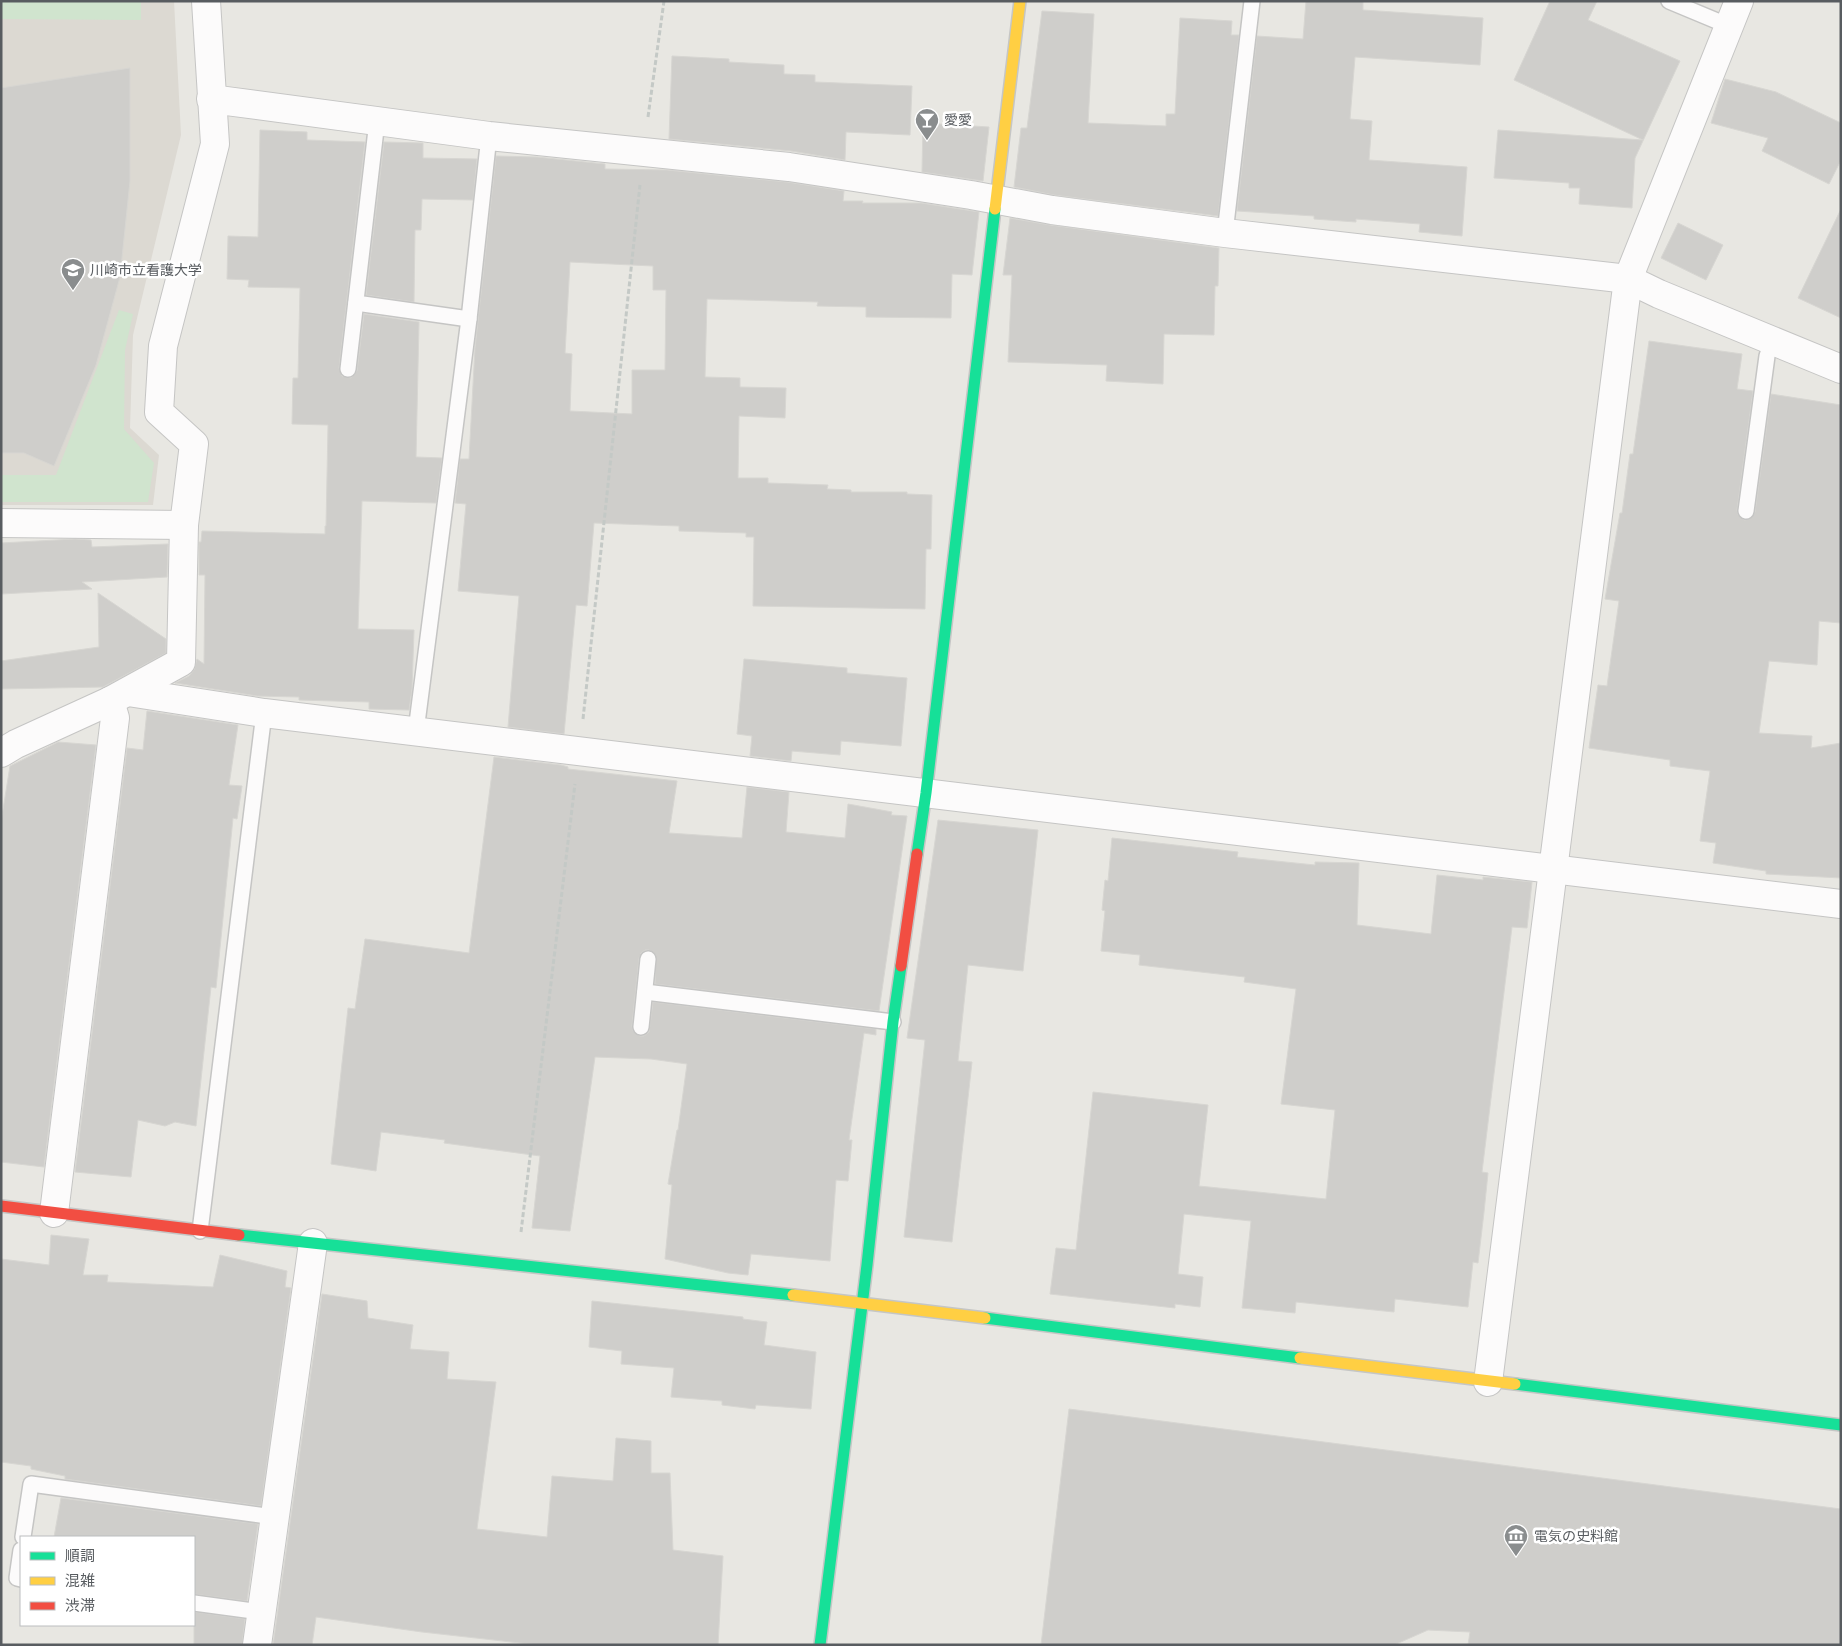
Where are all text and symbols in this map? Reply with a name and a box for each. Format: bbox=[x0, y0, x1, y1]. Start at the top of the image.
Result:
bar icon: 愛愛 bbox=[914, 107, 940, 141]
place label: 愛愛 bbox=[944, 111, 972, 129]
school or university icon: 川崎市立看護大学 bbox=[60, 257, 86, 291]
place label: 川崎市立看護大学 bbox=[90, 261, 202, 279]
museum icon: 電気の史料館 bbox=[1503, 1523, 1529, 1557]
place label: 電気の史料館 bbox=[1534, 1527, 1618, 1545]
legend bbox=[20, 1536, 195, 1626]
text: 順調 bbox=[65, 1546, 95, 1565]
text: 混雑 bbox=[65, 1571, 95, 1590]
text: 渋滞 bbox=[65, 1596, 95, 1615]

